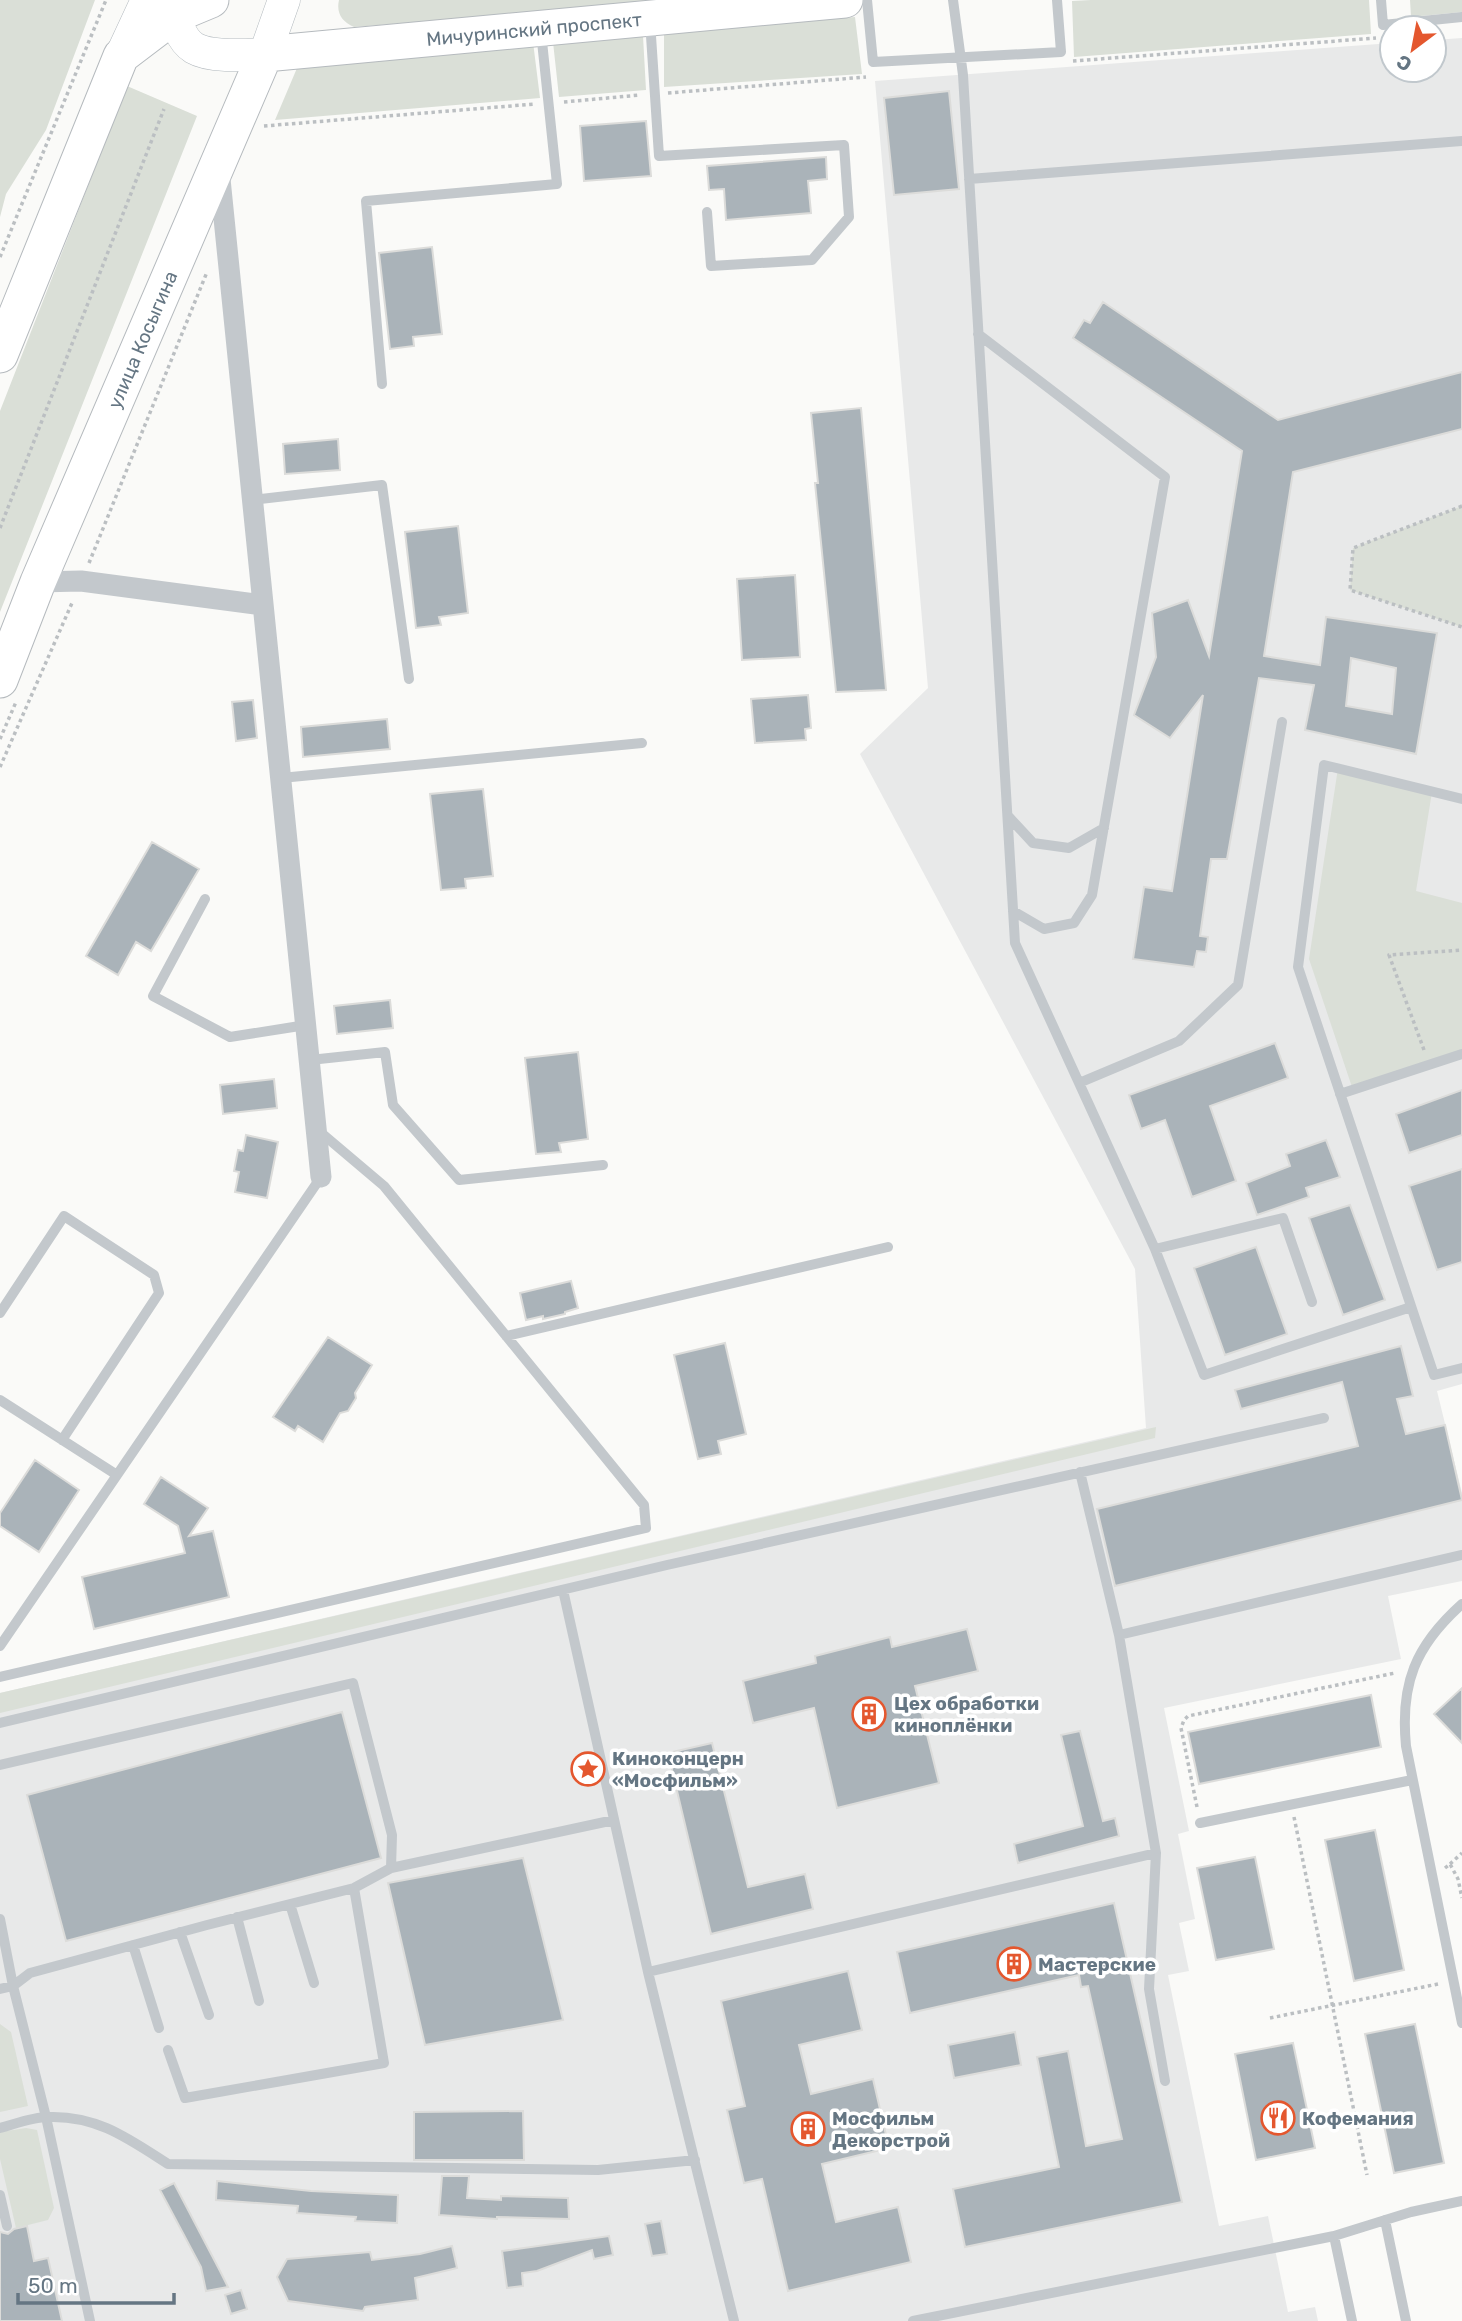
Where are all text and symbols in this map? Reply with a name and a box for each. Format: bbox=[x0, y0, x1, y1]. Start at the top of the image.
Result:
street label: Мичуринский проспект bbox=[425, 7, 643, 50]
north arrow bbox=[1378, 14, 1448, 84]
text: С bbox=[1393, 50, 1416, 76]
street label: улица Косыгина bbox=[103, 267, 182, 412]
place label: Цех обработки киноплёнки bbox=[894, 1692, 1039, 1737]
building icon: Цех обработки киноплёнки bbox=[850, 1695, 888, 1733]
place label: Киноконцерн «Мосфильм» bbox=[612, 1747, 744, 1792]
place icon: Киноконцерн «Мосфильм» bbox=[569, 1750, 607, 1788]
building icon: Мастерские bbox=[995, 1945, 1033, 1983]
place label: Мастерские bbox=[1038, 1953, 1156, 1976]
restaurant icon: Кофемания bbox=[1259, 2099, 1297, 2137]
place label: Мосфильм Декорстрой bbox=[832, 2107, 950, 2152]
place label: Кофемания bbox=[1302, 2107, 1414, 2130]
building icon: Мосфильм Декорстрой bbox=[789, 2110, 827, 2148]
scale bar bbox=[18, 2262, 173, 2306]
text: 50 m bbox=[28, 2273, 78, 2298]

